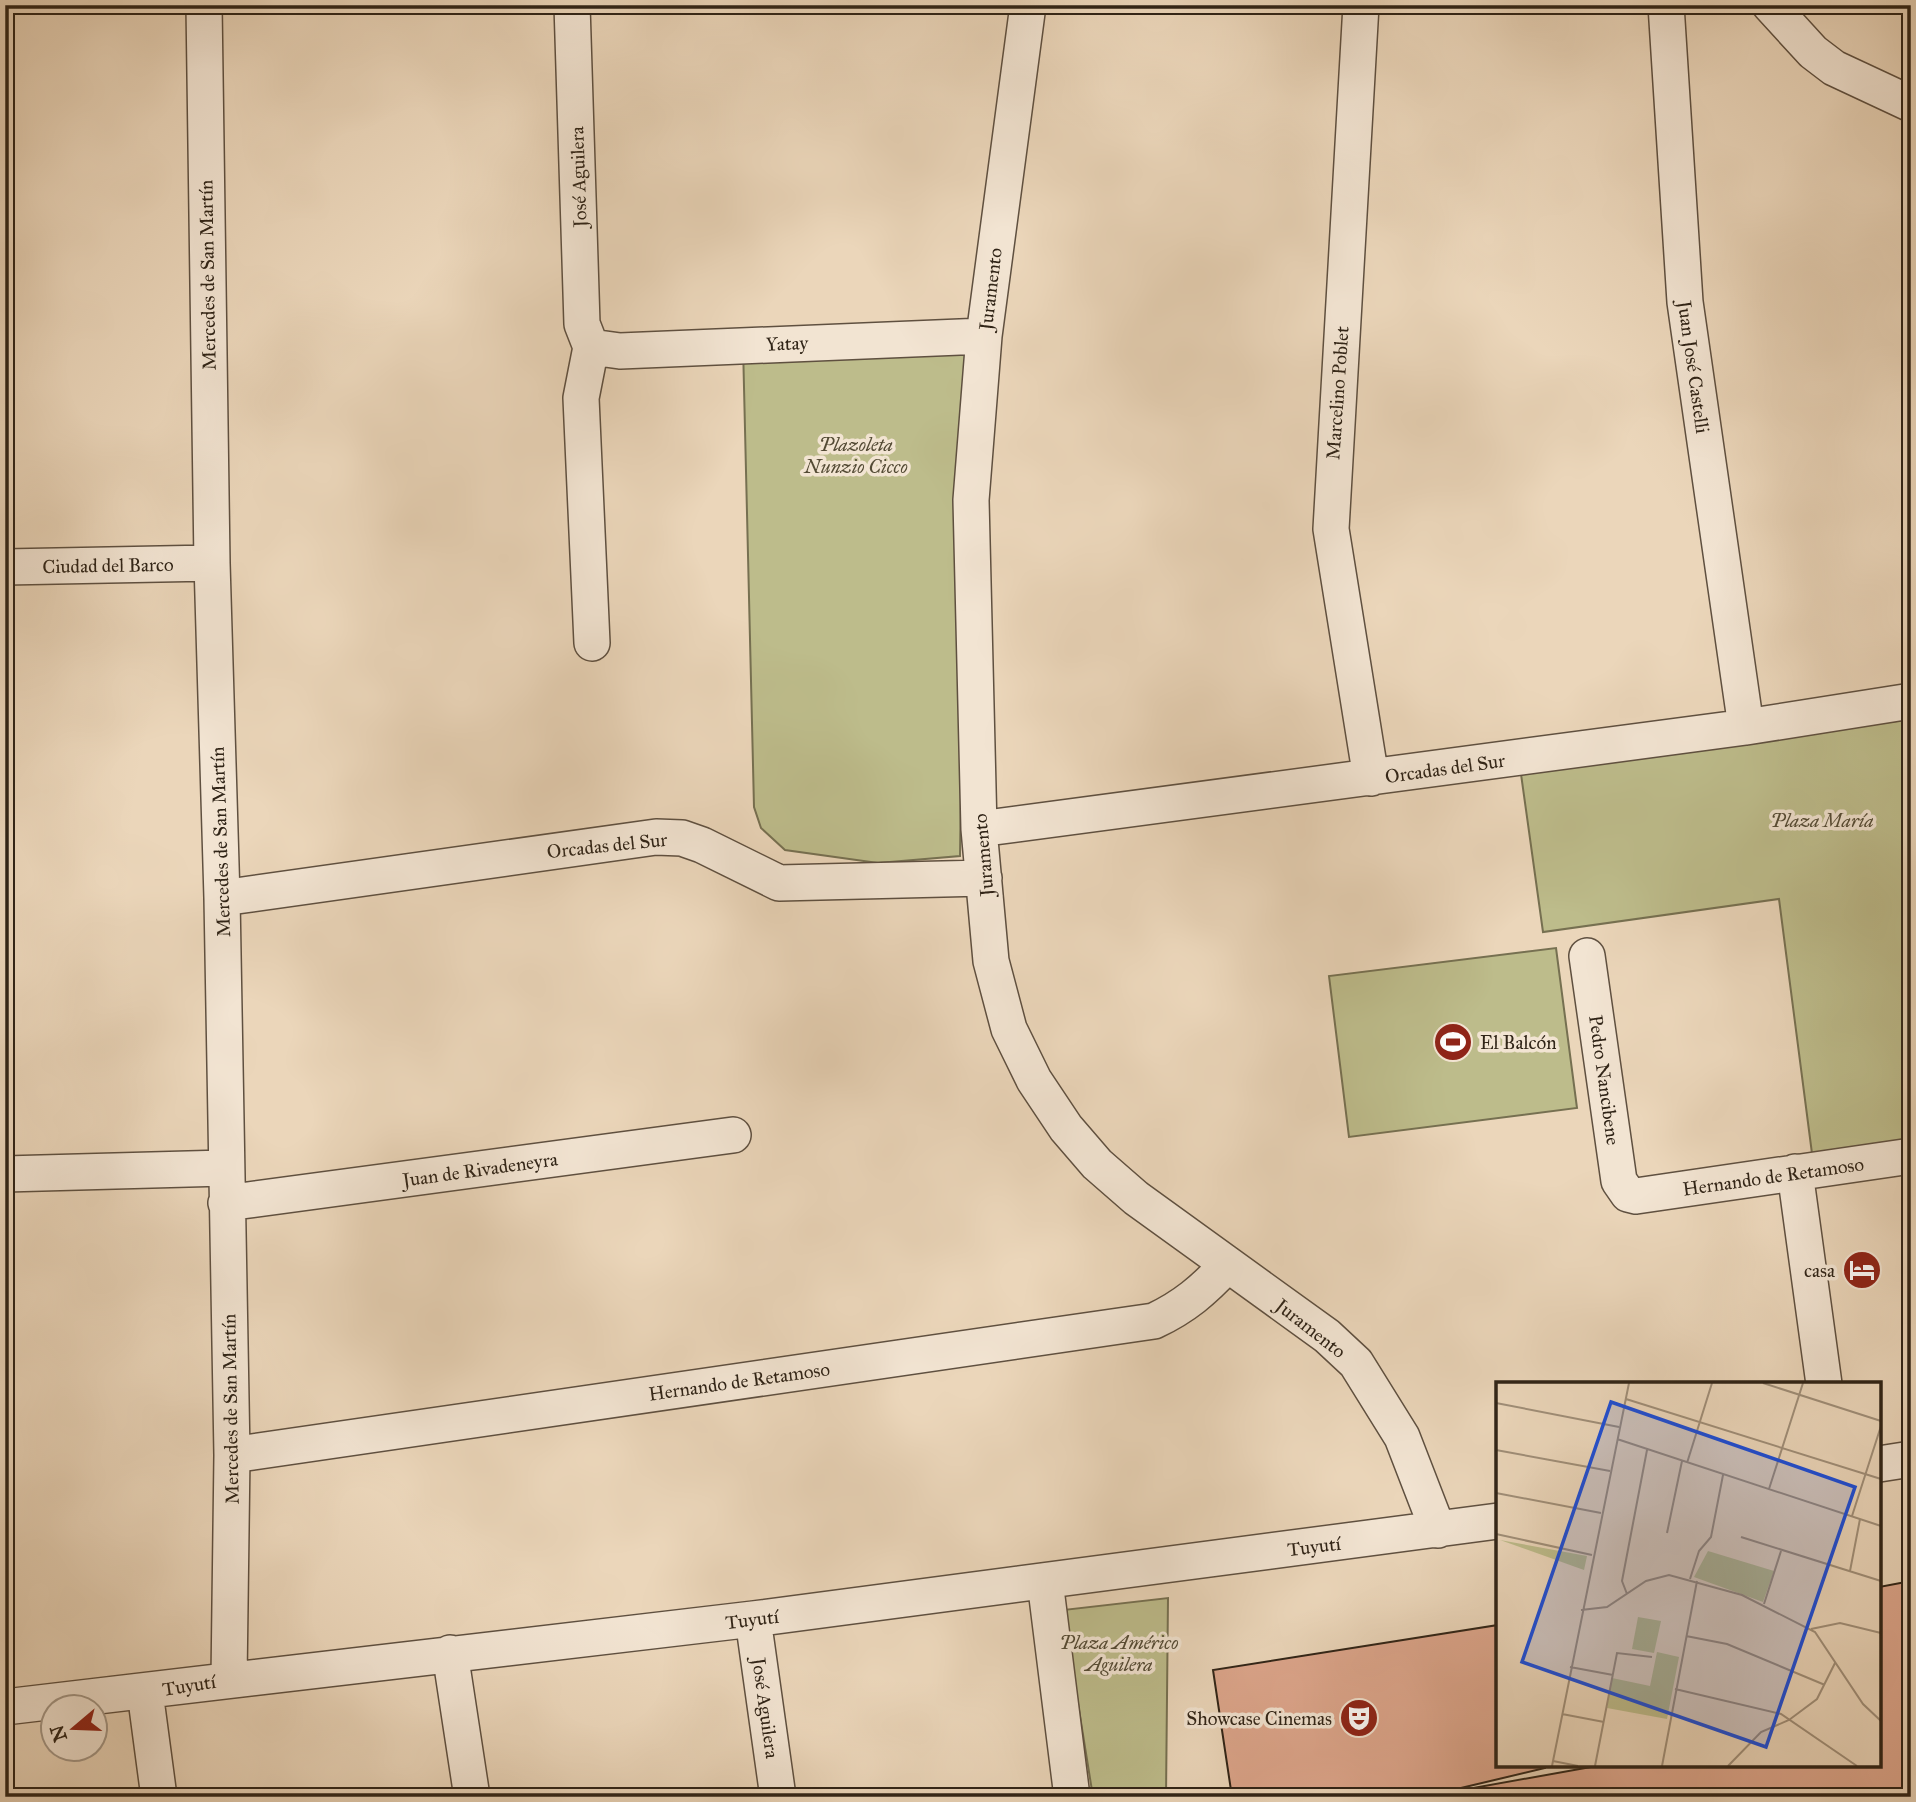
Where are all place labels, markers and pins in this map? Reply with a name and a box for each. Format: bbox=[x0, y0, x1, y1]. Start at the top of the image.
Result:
sports icon: El Balcón bbox=[1432, 1021, 1474, 1063]
place label: El Balcón bbox=[1480, 1031, 1557, 1054]
hotel icon: casa bbox=[1841, 1249, 1883, 1291]
place label: casa bbox=[1804, 1259, 1836, 1282]
theatre icon: Showcase Cinemas bbox=[1338, 1697, 1380, 1739]
place label: Showcase Cinemas bbox=[1186, 1707, 1332, 1730]

